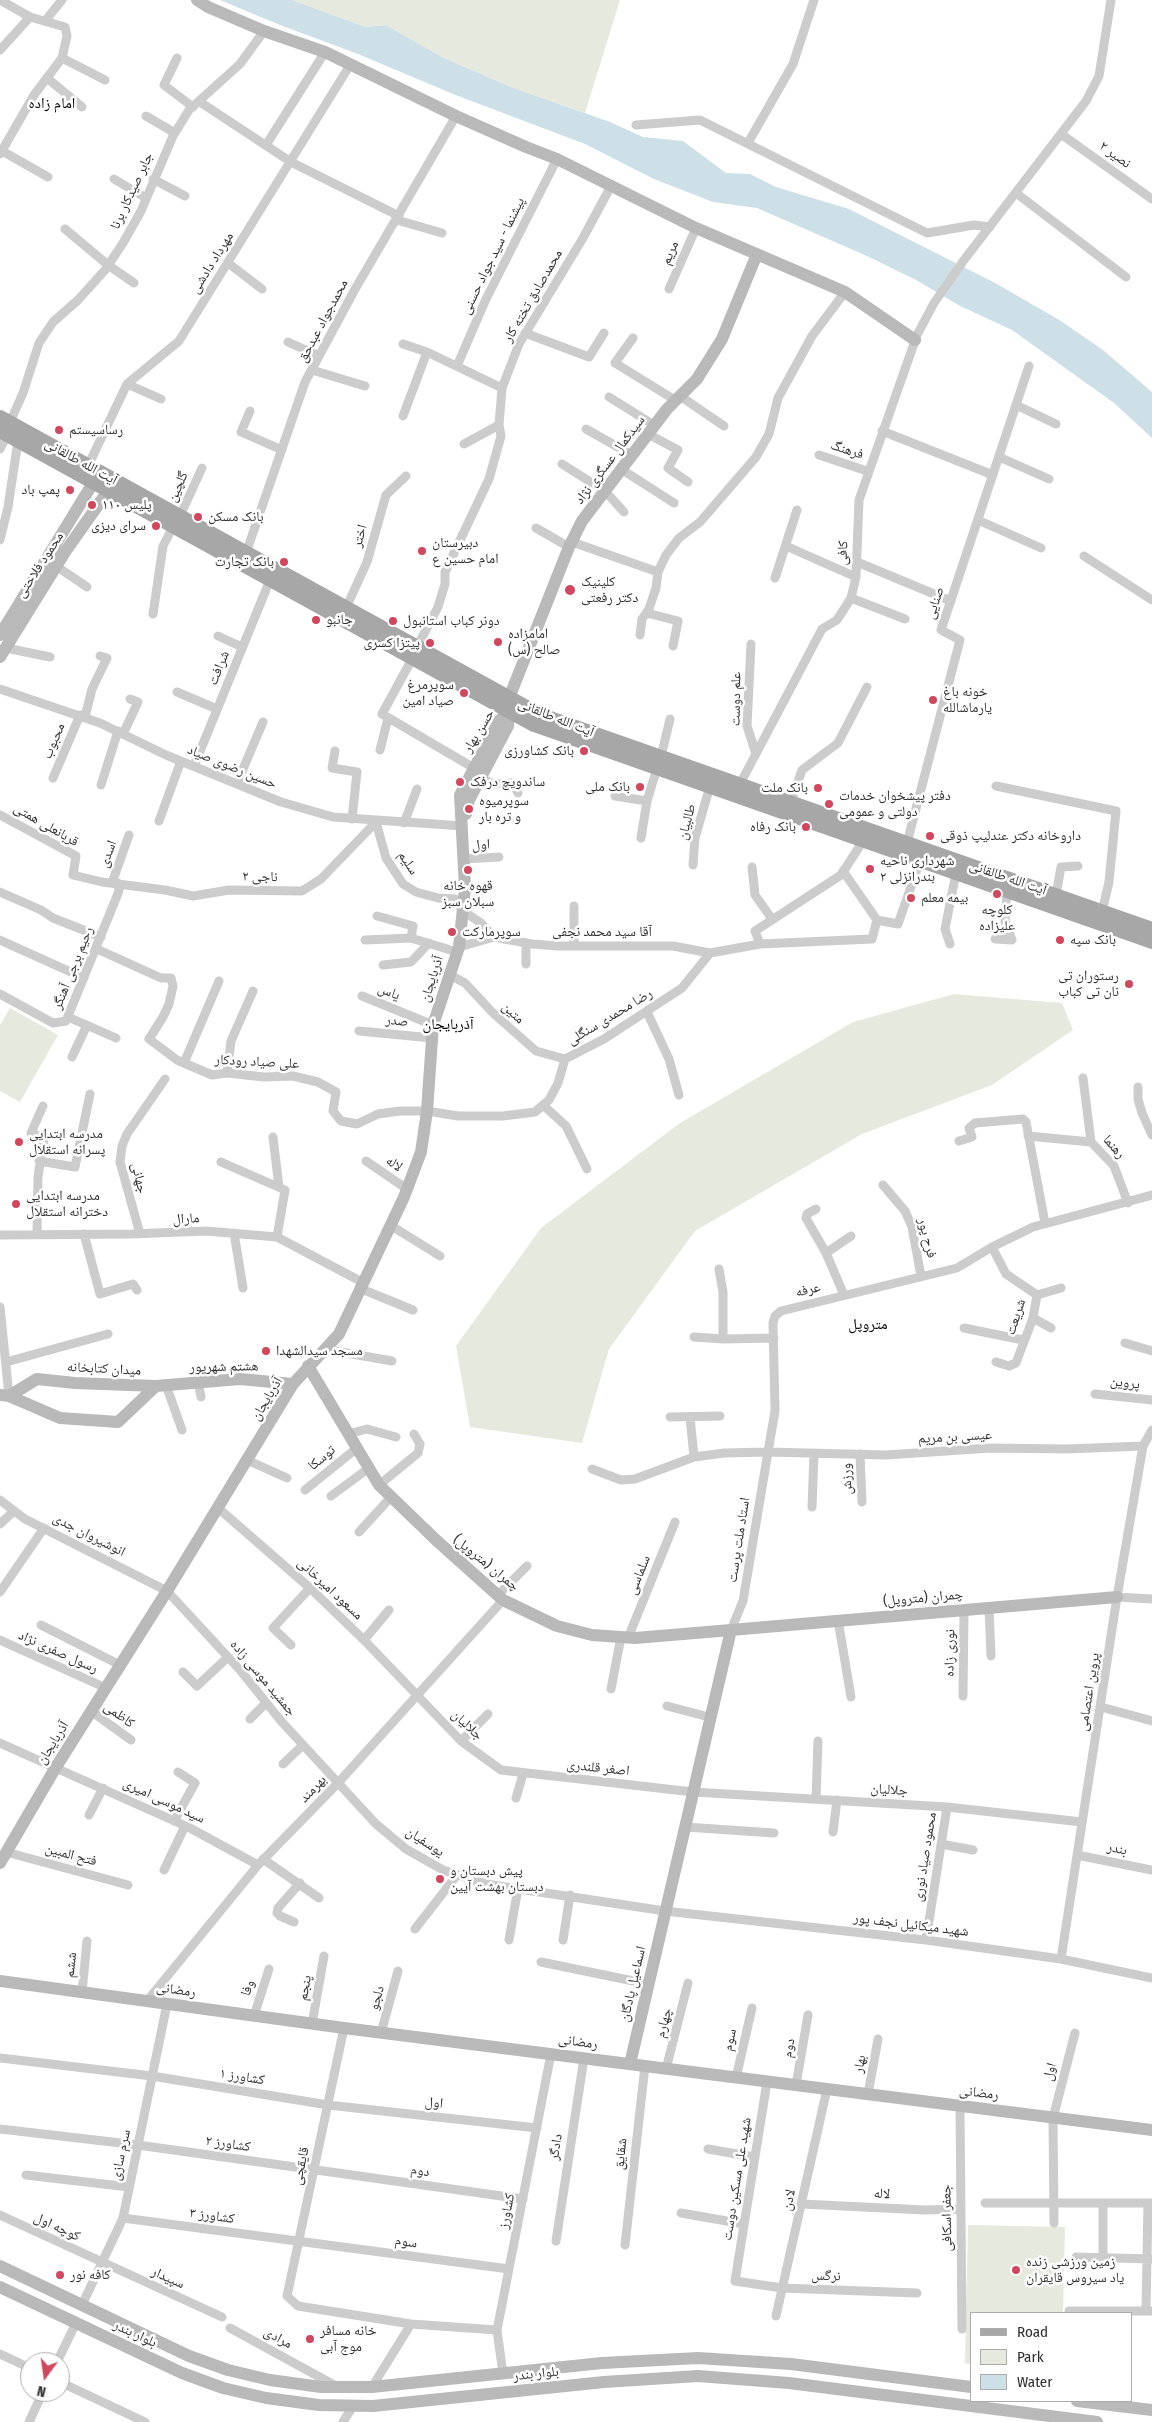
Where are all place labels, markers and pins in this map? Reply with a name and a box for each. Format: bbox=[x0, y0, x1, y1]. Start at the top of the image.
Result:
place label: رساسیستم bbox=[69, 422, 123, 438]
marker: رساسیستم bbox=[53, 424, 65, 436]
place label: پمپ باد bbox=[22, 482, 60, 498]
marker: پمپ باد bbox=[64, 484, 76, 496]
place label: پلیس ۱۱۰ bbox=[102, 497, 152, 513]
marker: پلیس ۱۱۰ bbox=[86, 499, 98, 511]
place label: بانک مسکن bbox=[208, 509, 264, 525]
marker: بانک مسکن bbox=[192, 511, 204, 523]
place label: سرای دیزی bbox=[91, 518, 146, 534]
marker: سرای دیزی bbox=[150, 520, 162, 532]
place label: دبیرستان امام حسین ع bbox=[432, 535, 499, 568]
marker: دبیرستان امام حسین ع bbox=[416, 545, 428, 557]
place label: بانک تجارت bbox=[215, 554, 274, 570]
marker: بانک تجارت bbox=[278, 556, 290, 568]
place label: کلینیک دکتر رفعتی bbox=[581, 574, 638, 606]
marker: کلینیک دکتر رفعتی bbox=[563, 583, 577, 597]
place label: جانبو bbox=[326, 612, 353, 628]
place label: دونر کباب استانبول bbox=[403, 613, 500, 629]
marker: جانبو bbox=[310, 614, 322, 626]
marker: دونر کباب استانبول bbox=[387, 615, 399, 627]
place label: امامزاده صالح (س) bbox=[508, 626, 561, 658]
place label: پیتزا کسری bbox=[363, 635, 420, 651]
marker: امامزاده صالح (س) bbox=[492, 636, 504, 648]
marker: پیتزا کسری bbox=[424, 637, 436, 649]
place label: سوپرمرغ صیاد امین bbox=[402, 677, 454, 710]
place label: خونه باغ یارماشالله bbox=[943, 684, 992, 716]
marker: سوپرمرغ صیاد امین bbox=[458, 687, 470, 699]
marker: خونه باغ یارماشالله bbox=[927, 694, 939, 706]
place label: بانک کشاورزی bbox=[504, 743, 574, 759]
marker: بانک کشاورزی bbox=[578, 745, 590, 757]
place label: ساندویچ درفک bbox=[470, 774, 545, 790]
marker: ساندویچ درفک bbox=[454, 776, 466, 788]
place label: بانک ملی bbox=[585, 779, 630, 795]
place label: بانک ملت bbox=[761, 780, 808, 796]
marker: بانک ملی bbox=[634, 781, 646, 793]
marker: بانک ملت bbox=[812, 782, 824, 794]
place label: دفتر پیشخوان خدمات دولتی و عمومی bbox=[839, 788, 951, 820]
place label: سوپرمیوه و تره بار bbox=[479, 793, 529, 826]
marker: دفتر پیشخوان خدمات دولتی و عمومی bbox=[823, 798, 835, 810]
marker: سوپرمیوه و تره بار bbox=[463, 803, 475, 815]
place label: بانک رفاه bbox=[750, 819, 796, 835]
marker: بانک رفاه bbox=[800, 821, 812, 833]
place label: داروخانه دکتر عندلیپ ذوقی bbox=[940, 828, 1081, 844]
marker: داروخانه دکتر عندلیپ ذوقی bbox=[924, 830, 936, 842]
place label: شهرداری ناحیه ۲ بندرانزلی bbox=[880, 853, 954, 886]
marker: شهرداری ناحیه ۲ بندرانزلی bbox=[864, 863, 876, 875]
marker: قهوه خانه سبلان سبز bbox=[462, 864, 474, 876]
place label: قهوه خانه سبلان سبز bbox=[442, 878, 494, 910]
marker: کلوچه علیزاده bbox=[991, 888, 1003, 900]
place label: بیمه معلم bbox=[921, 890, 968, 906]
marker: بیمه معلم bbox=[905, 892, 917, 904]
place label: کلوچه علیزاده bbox=[979, 902, 1015, 934]
place label: سوپرمارکت bbox=[462, 924, 521, 940]
marker: سوپرمارکت bbox=[446, 926, 458, 938]
place label: بانک سپه bbox=[1070, 932, 1116, 948]
marker: بانک سپه bbox=[1054, 934, 1066, 946]
place label: رستوران تی نان تی کباب bbox=[1058, 968, 1119, 1000]
marker: رستوران تی نان تی کباب bbox=[1123, 978, 1135, 990]
place label: مدرسه ابتدایی پسرانه استقلال bbox=[29, 1126, 105, 1158]
marker: مدرسه ابتدایی پسرانه استقلال bbox=[13, 1136, 25, 1148]
place label: مدرسه ابتدایی دخترانه استقلال bbox=[26, 1188, 108, 1220]
marker: مدرسه ابتدایی دخترانه استقلال bbox=[10, 1198, 22, 1210]
place label: مسجد سیدالشهدا bbox=[276, 1343, 363, 1359]
marker: مسجد سیدالشهدا bbox=[260, 1345, 272, 1357]
place label: پیش دبستان و دبستان بهشت آیین bbox=[450, 1863, 544, 1895]
marker: پیش دبستان و دبستان بهشت آیین bbox=[434, 1873, 446, 1885]
place label: زمین ورزشی زنده یاد سیروس قایقران bbox=[1026, 2254, 1124, 2286]
marker: زمین ورزشی زنده یاد سیروس قایقران bbox=[1010, 2264, 1022, 2276]
place label: کافه نور bbox=[70, 2267, 111, 2283]
marker: کافه نور bbox=[54, 2269, 66, 2281]
place label: خانه مسافر موج آبی bbox=[320, 2323, 377, 2356]
marker: خانه مسافر موج آبی bbox=[304, 2333, 316, 2345]

